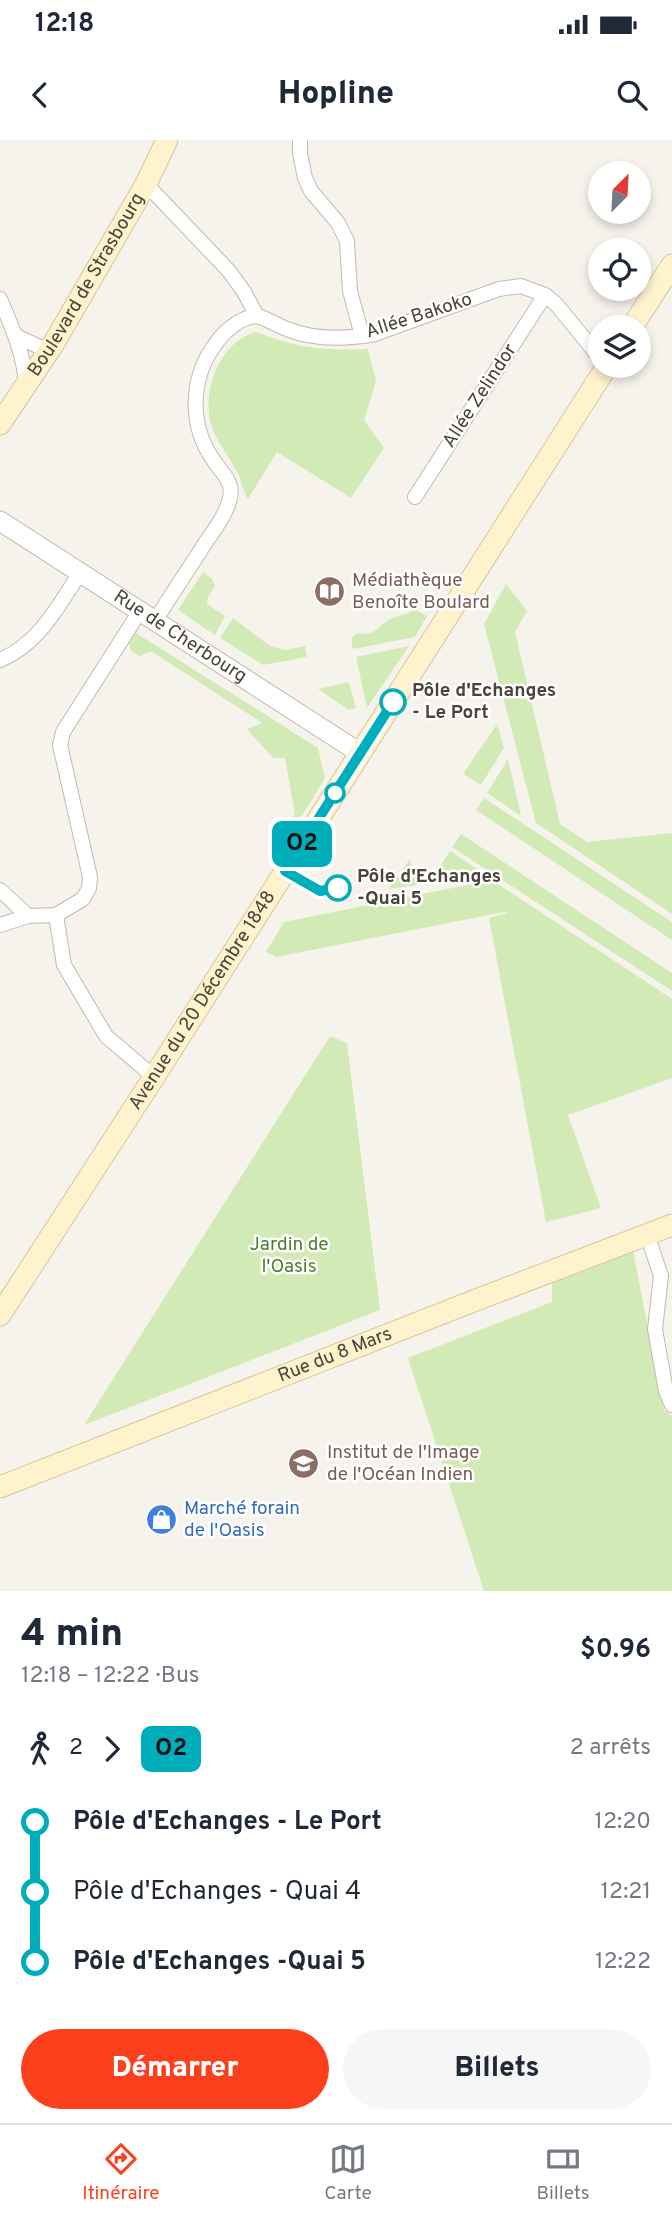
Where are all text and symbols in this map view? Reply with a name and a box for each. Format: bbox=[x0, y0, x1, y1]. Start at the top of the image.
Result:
text: 12:18 bbox=[35, 8, 94, 41]
text: Hopline bbox=[278, 75, 394, 115]
icon: back bbox=[21, 76, 59, 114]
icon: search bbox=[613, 76, 651, 114]
north arrow bbox=[588, 161, 651, 224]
map controls bbox=[588, 161, 651, 378]
street label: Boulevard de Strasbourg bbox=[23, 189, 150, 381]
button: locate bbox=[588, 238, 651, 301]
street label: Allée Bakoko bbox=[363, 287, 475, 345]
button: layers bbox=[588, 315, 651, 378]
street label: Allée Zelindor bbox=[437, 339, 523, 453]
place label: Médiathèque Benoîte Boulard bbox=[352, 569, 490, 615]
library icon: Médiathèque Benoîte Boulard bbox=[312, 575, 346, 609]
street label: Rue de Cherbourg bbox=[109, 585, 251, 689]
place label: Pôle d'Echanges - Le Port bbox=[412, 679, 556, 725]
marker: Pôle d'Echanges - Le Port bbox=[380, 689, 406, 715]
unlabelled marker bbox=[325, 783, 345, 803]
line badge: O2 bbox=[270, 821, 334, 867]
text: O2 bbox=[286, 829, 318, 859]
place label: Pôle d'Echanges -Quai 5 bbox=[357, 865, 501, 911]
marker: Pôle d'Echanges -Quai 5 bbox=[325, 875, 351, 901]
street label: Avenue du 20 Décembre 1848 bbox=[124, 886, 281, 1115]
park label: Jardin de l'Oasis bbox=[249, 1233, 329, 1279]
street label: Rue du 8 Mars bbox=[275, 1322, 396, 1389]
place label: Institut de l'Image de l'Océan Indien bbox=[327, 1441, 480, 1487]
school or university icon: Institut de l'Image de l'Océan Indien bbox=[287, 1447, 321, 1481]
place label: Marché forain de l'Oasis bbox=[184, 1497, 300, 1543]
shop icon: Marché forain de l'Oasis bbox=[144, 1503, 178, 1537]
text: 4 min bbox=[21, 1611, 123, 1660]
text: $0.96 bbox=[580, 1634, 651, 1667]
text: 12:18 – 12:22 · Bus bbox=[21, 1662, 200, 1691]
icon: walk bbox=[21, 1730, 59, 1768]
icon: forward bbox=[93, 1730, 131, 1768]
text: 2 bbox=[69, 1734, 83, 1763]
text: O2 bbox=[155, 1734, 187, 1764]
text: 2 arrêts bbox=[570, 1734, 651, 1763]
text: Pôle d'Echanges - Le Port bbox=[73, 1806, 382, 1839]
text: 12:20 bbox=[594, 1808, 651, 1837]
text: Pôle d'Echanges - Quai 4 bbox=[73, 1876, 361, 1909]
text: 12:21 bbox=[601, 1878, 651, 1907]
text: Pôle d'Echanges -Quai 5 bbox=[73, 1946, 366, 1979]
text: 12:22 bbox=[595, 1948, 651, 1977]
button: Démarrer bbox=[21, 2029, 329, 2109]
button: Billets bbox=[343, 2029, 651, 2109]
tab: Itinéraire bbox=[82, 2140, 160, 2206]
tab: Carte bbox=[324, 2140, 372, 2206]
tab: Billets bbox=[536, 2140, 590, 2206]

